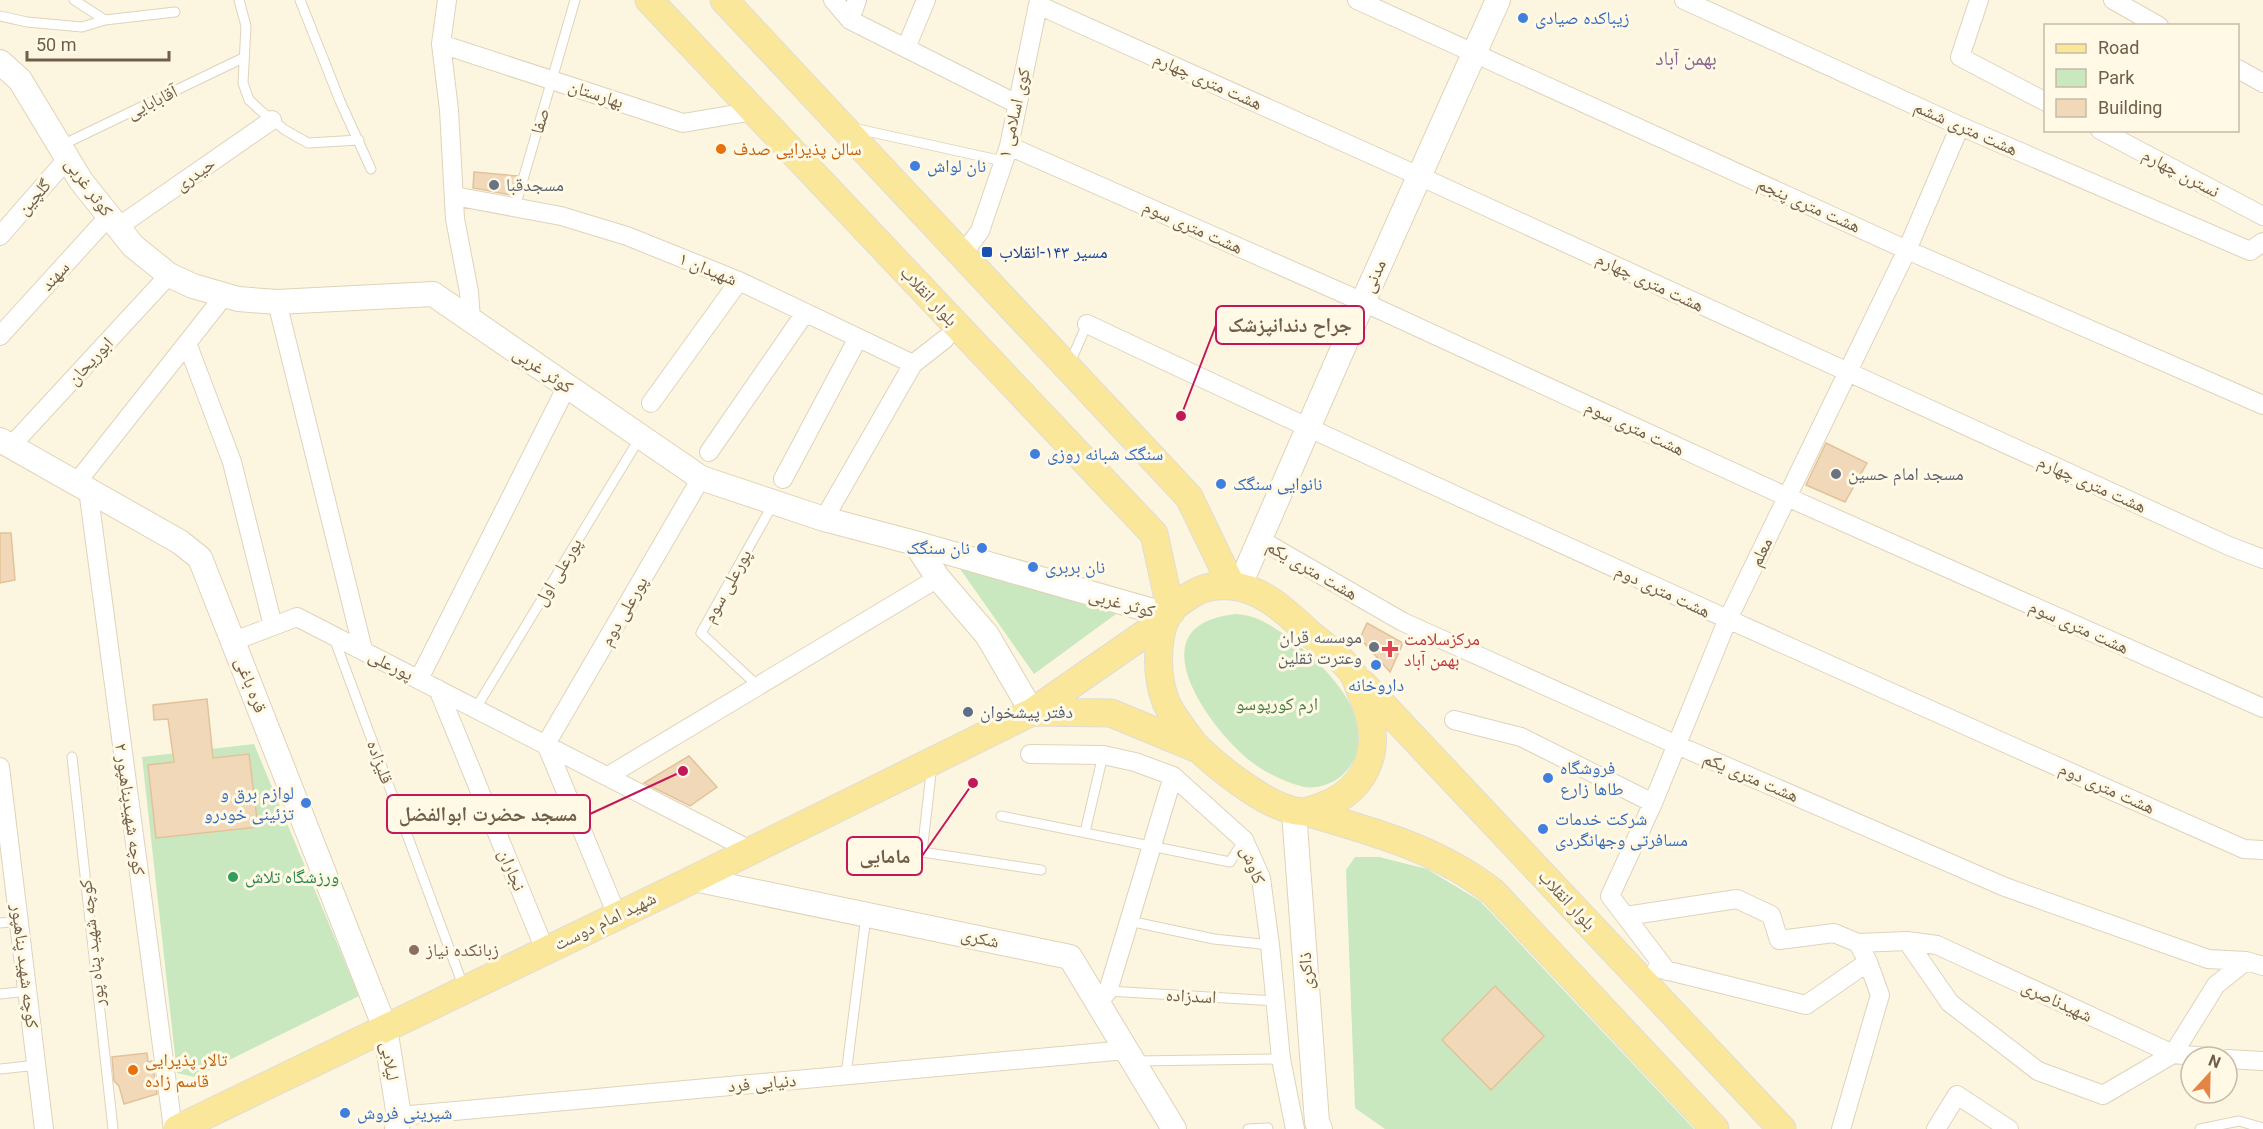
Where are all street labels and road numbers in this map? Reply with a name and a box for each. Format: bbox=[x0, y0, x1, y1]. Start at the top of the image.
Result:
street label: هشت متری چهارم bbox=[1150, 47, 1266, 116]
street label: کوی اسلامی ۱ bbox=[993, 65, 1035, 160]
street label: بهارستان bbox=[566, 75, 626, 113]
street label: آقابابایی bbox=[123, 80, 181, 124]
street label: هشت متری ششم bbox=[1910, 95, 2021, 162]
street label: صفا bbox=[526, 106, 553, 136]
street label: نسترن چهارم bbox=[2138, 144, 2223, 203]
street label: حیدری bbox=[170, 152, 220, 196]
street label: کوثر غربی bbox=[60, 153, 118, 221]
street label: هشت متری پنجم bbox=[1754, 172, 1864, 238]
street label: گلچین bbox=[12, 174, 56, 220]
street label: هشت متری سوم bbox=[1139, 195, 1246, 260]
street label: شهیدان ۱ bbox=[676, 247, 740, 291]
street label: هشت متری چهارم bbox=[1592, 247, 1707, 317]
street label: مدنی bbox=[1357, 256, 1391, 296]
street label: سهند bbox=[36, 257, 73, 295]
street label: بلوار انقلاب bbox=[896, 261, 963, 330]
street label: ابوریحان bbox=[62, 332, 118, 390]
street label: کوثر غربی bbox=[509, 342, 578, 398]
street label: هشت متری سوم bbox=[1581, 395, 1688, 461]
street label: هشت متری چهارم bbox=[2034, 450, 2150, 519]
street label: پورعلی اول bbox=[529, 534, 587, 610]
street label: معلم bbox=[1745, 534, 1778, 571]
street label: هشت متری یکم bbox=[1262, 535, 1362, 606]
street label: پورعلی سوم bbox=[698, 545, 757, 627]
street label: هشت متری دوم bbox=[1611, 559, 1714, 624]
street label: پورعلی دوم bbox=[595, 572, 654, 650]
street label: کوثر غربی bbox=[1087, 584, 1158, 622]
street label: هشت متری سوم bbox=[2025, 595, 2132, 660]
street label: پورعلی bbox=[365, 644, 417, 686]
street label: قره باغی bbox=[230, 654, 272, 716]
street label: قلیزاده bbox=[363, 737, 398, 787]
street label: ۲ کوچه شهیدپناهپور bbox=[110, 742, 150, 877]
street label: هشت متری یکم bbox=[1699, 747, 1802, 808]
street label: هشت متری دوم bbox=[2055, 757, 2158, 820]
street label: کاوش bbox=[1236, 843, 1270, 887]
street label: نجاران bbox=[494, 846, 530, 894]
street label: بلوار انقلاب bbox=[1534, 865, 1601, 934]
street label: کوچه شهید پناه پور bbox=[74, 878, 110, 1009]
street label: شهید امام دوست bbox=[550, 887, 660, 956]
street label: کوچه شهید پناهپور bbox=[6, 902, 44, 1030]
street label: شکری bbox=[959, 923, 1001, 953]
street label: ذاکری bbox=[1294, 951, 1318, 991]
street label: شهید‌ناصری bbox=[2018, 975, 2096, 1027]
street label: اسدزاده bbox=[1165, 984, 1217, 1007]
street label: لیلابی bbox=[376, 1040, 404, 1082]
street label: دنیایی فرد bbox=[727, 1069, 797, 1097]

